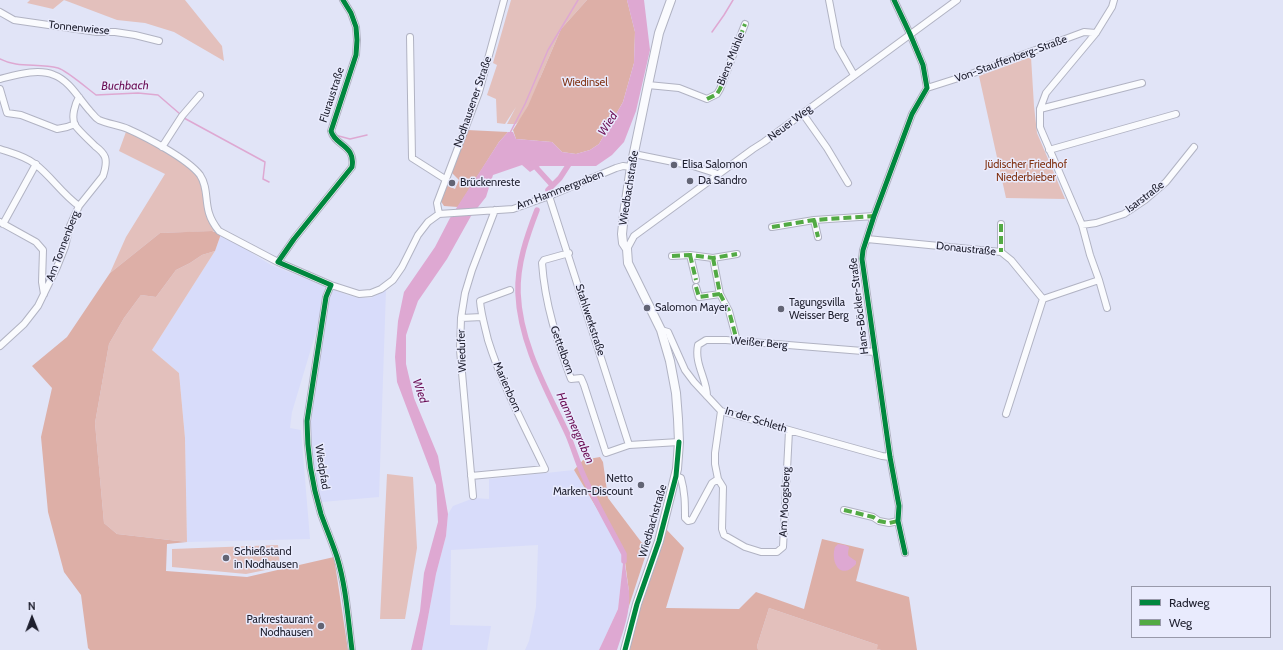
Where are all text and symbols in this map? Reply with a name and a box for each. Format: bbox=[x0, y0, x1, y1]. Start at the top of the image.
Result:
street label: Tonnenwiese bbox=[48, 18, 110, 38]
street label: Biens Mühle bbox=[714, 30, 748, 88]
street label: Von-Stauffenberg-Straße bbox=[953, 33, 1069, 85]
street label: Nodhausener Straße bbox=[451, 55, 495, 149]
street label: Fluraustraße bbox=[317, 66, 347, 124]
park label: Wiedinsel bbox=[562, 76, 608, 90]
water label: Buchbach bbox=[101, 78, 149, 94]
street label: Neuer Weg bbox=[765, 102, 815, 144]
water label: Wied bbox=[595, 109, 621, 139]
street label: Wiedbachstraße bbox=[617, 150, 641, 226]
place label: Elisa Salomon bbox=[682, 158, 747, 172]
park label: Jüdischer Friedhof Niederbieber bbox=[985, 158, 1067, 184]
marker: Elisa Salomon bbox=[669, 160, 679, 170]
street label: Am Hammergraben bbox=[515, 167, 605, 213]
place label: Da Sandro bbox=[698, 174, 747, 188]
place label: Brückenreste bbox=[460, 176, 520, 190]
marker: Da Sandro bbox=[685, 176, 695, 186]
marker: Brückenreste bbox=[447, 178, 457, 188]
street label: Isarstraße bbox=[1123, 178, 1167, 216]
street label: Am Tonnenberg bbox=[43, 209, 83, 283]
street label: Donaustraße bbox=[935, 239, 997, 259]
street label: Hans-Böckler-Straße bbox=[847, 257, 871, 355]
street label: Stahlwerkstraße bbox=[572, 283, 608, 357]
place label: Tagungsvilla Weisser Berg bbox=[789, 296, 849, 322]
place label: Salomon Mayer bbox=[655, 301, 728, 315]
marker: Salomon Mayer bbox=[642, 303, 652, 313]
marker: Tagungsvilla Weisser Berg bbox=[776, 304, 786, 314]
street label: Gettelborn bbox=[547, 324, 577, 376]
street label: Wiedufer bbox=[455, 329, 469, 373]
street label: Weißer Berg bbox=[730, 334, 788, 352]
street label: Marienborn bbox=[490, 360, 524, 414]
water label: Wied bbox=[409, 377, 431, 405]
water label: Hammergraben bbox=[553, 390, 597, 466]
street label: In der Schleth bbox=[723, 404, 789, 436]
street label: Wiedpfad bbox=[312, 444, 332, 490]
street label: Am Moogsberg bbox=[777, 466, 793, 538]
place label: Netto Marken-Discount bbox=[553, 472, 633, 498]
marker: Netto Marken-Discount bbox=[636, 480, 646, 490]
street label: Wiedbachstraße bbox=[636, 483, 670, 559]
place label: Schießstand in Nodhausen bbox=[234, 545, 298, 571]
marker: Schießstand in Nodhausen bbox=[221, 553, 231, 563]
legend bbox=[1131, 586, 1271, 638]
text: Radweg bbox=[1169, 595, 1209, 610]
north arrow bbox=[12, 598, 52, 638]
text: N bbox=[28, 599, 36, 613]
place label: Parkrestaurant Nodhausen bbox=[246, 613, 313, 639]
text: Weg bbox=[1169, 615, 1192, 630]
marker: Parkrestaurant Nodhausen bbox=[316, 621, 326, 631]

